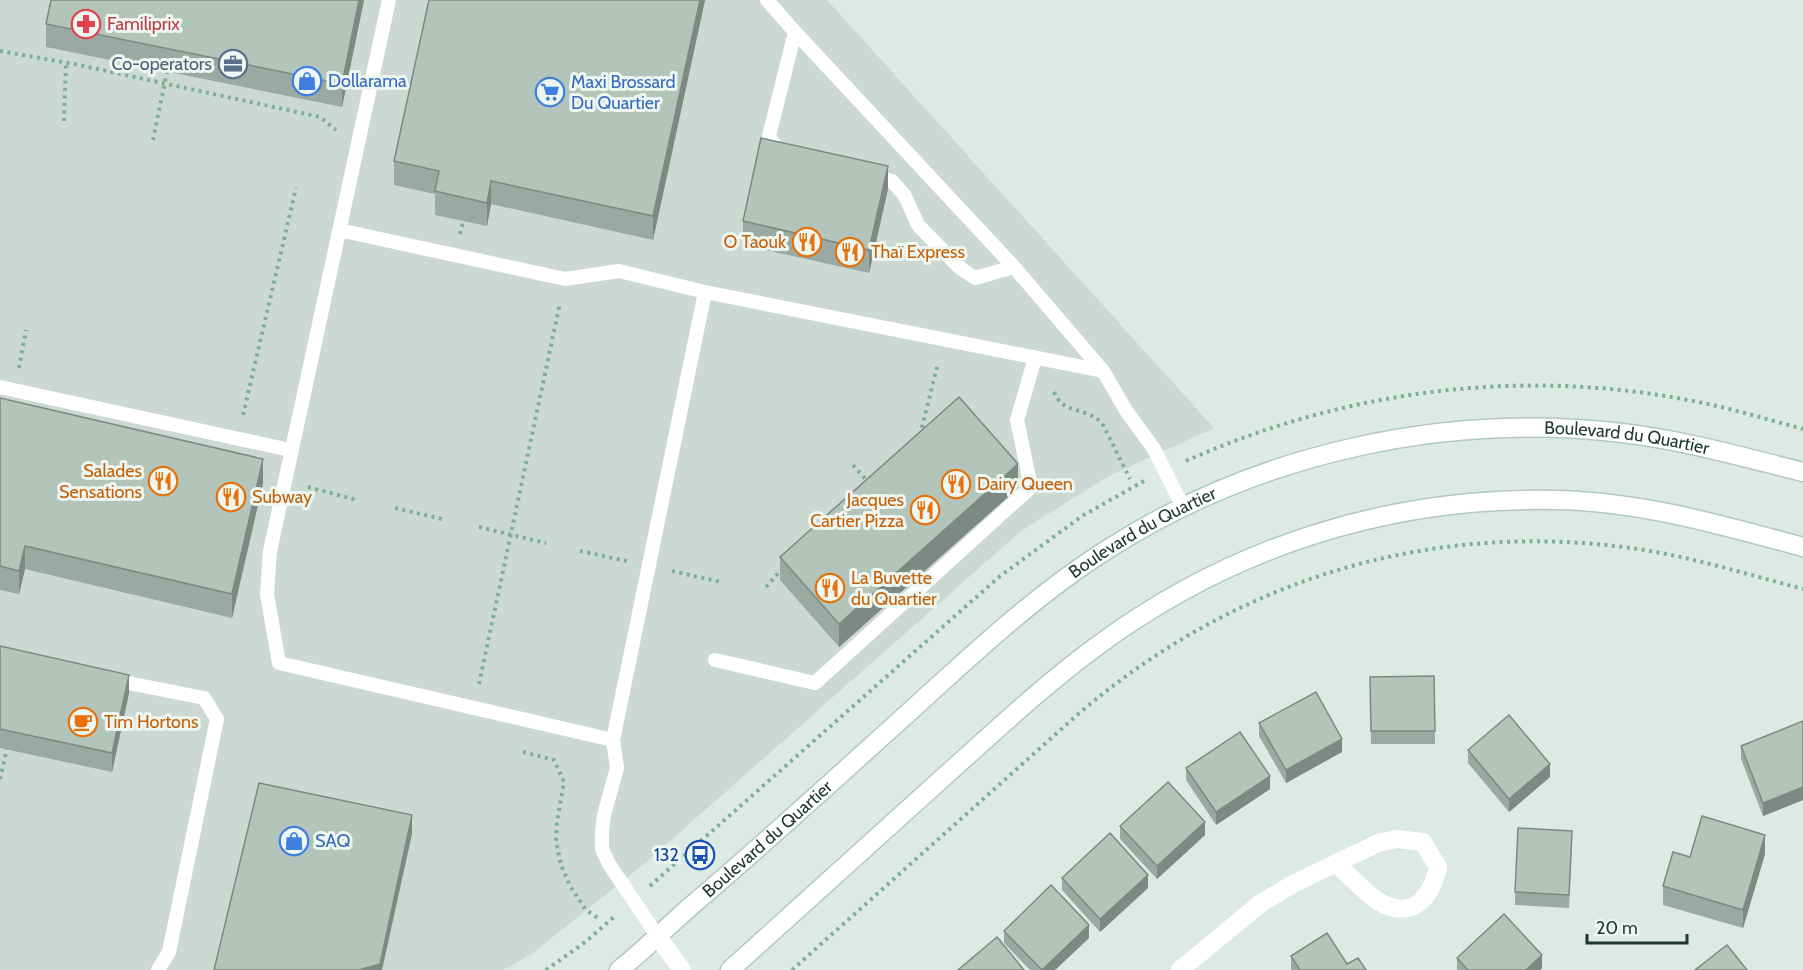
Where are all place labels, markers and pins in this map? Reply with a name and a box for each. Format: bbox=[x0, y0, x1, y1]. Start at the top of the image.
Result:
pharmacy icon: Familiprix bbox=[70, 8, 102, 40]
place label: Familiprix bbox=[107, 13, 180, 35]
office icon: Co-operators bbox=[217, 48, 249, 80]
place label: Co-operators bbox=[111, 53, 212, 75]
shop icon: Dollarama bbox=[291, 65, 323, 97]
place label: Dollarama bbox=[328, 70, 407, 92]
place label: Maxi Brossard Du Quartier bbox=[571, 71, 676, 114]
supermarket icon: Maxi Brossard Du Quartier bbox=[534, 76, 566, 108]
restaurant icon: O Taouk bbox=[791, 226, 823, 258]
place label: O Taouk bbox=[724, 231, 787, 253]
restaurant icon: Thaï Express bbox=[834, 236, 866, 268]
place label: Thaï Express bbox=[871, 241, 965, 263]
place label: Salades Sensations bbox=[59, 460, 142, 503]
restaurant icon: Salades Sensations bbox=[147, 465, 179, 497]
restaurant icon: Dairy Queen bbox=[940, 468, 972, 500]
place label: Dairy Queen bbox=[977, 473, 1073, 495]
restaurant icon: Subway bbox=[215, 481, 247, 513]
place label: Subway bbox=[252, 486, 312, 508]
place label: Jacques Cartier Pizza bbox=[810, 489, 904, 532]
restaurant icon: Jacques Cartier Pizza bbox=[909, 494, 941, 526]
place label: La Buvette du Quartier bbox=[851, 567, 937, 610]
restaurant icon: La Buvette du Quartier bbox=[814, 572, 846, 604]
cafe icon: Tim Hortons bbox=[67, 706, 99, 738]
place label: Tim Hortons bbox=[104, 711, 199, 733]
shop icon: SAQ bbox=[278, 825, 310, 857]
place label: SAQ bbox=[315, 830, 350, 852]
bus stop icon: 132 bbox=[684, 839, 716, 871]
place label: 132 bbox=[654, 844, 679, 866]

